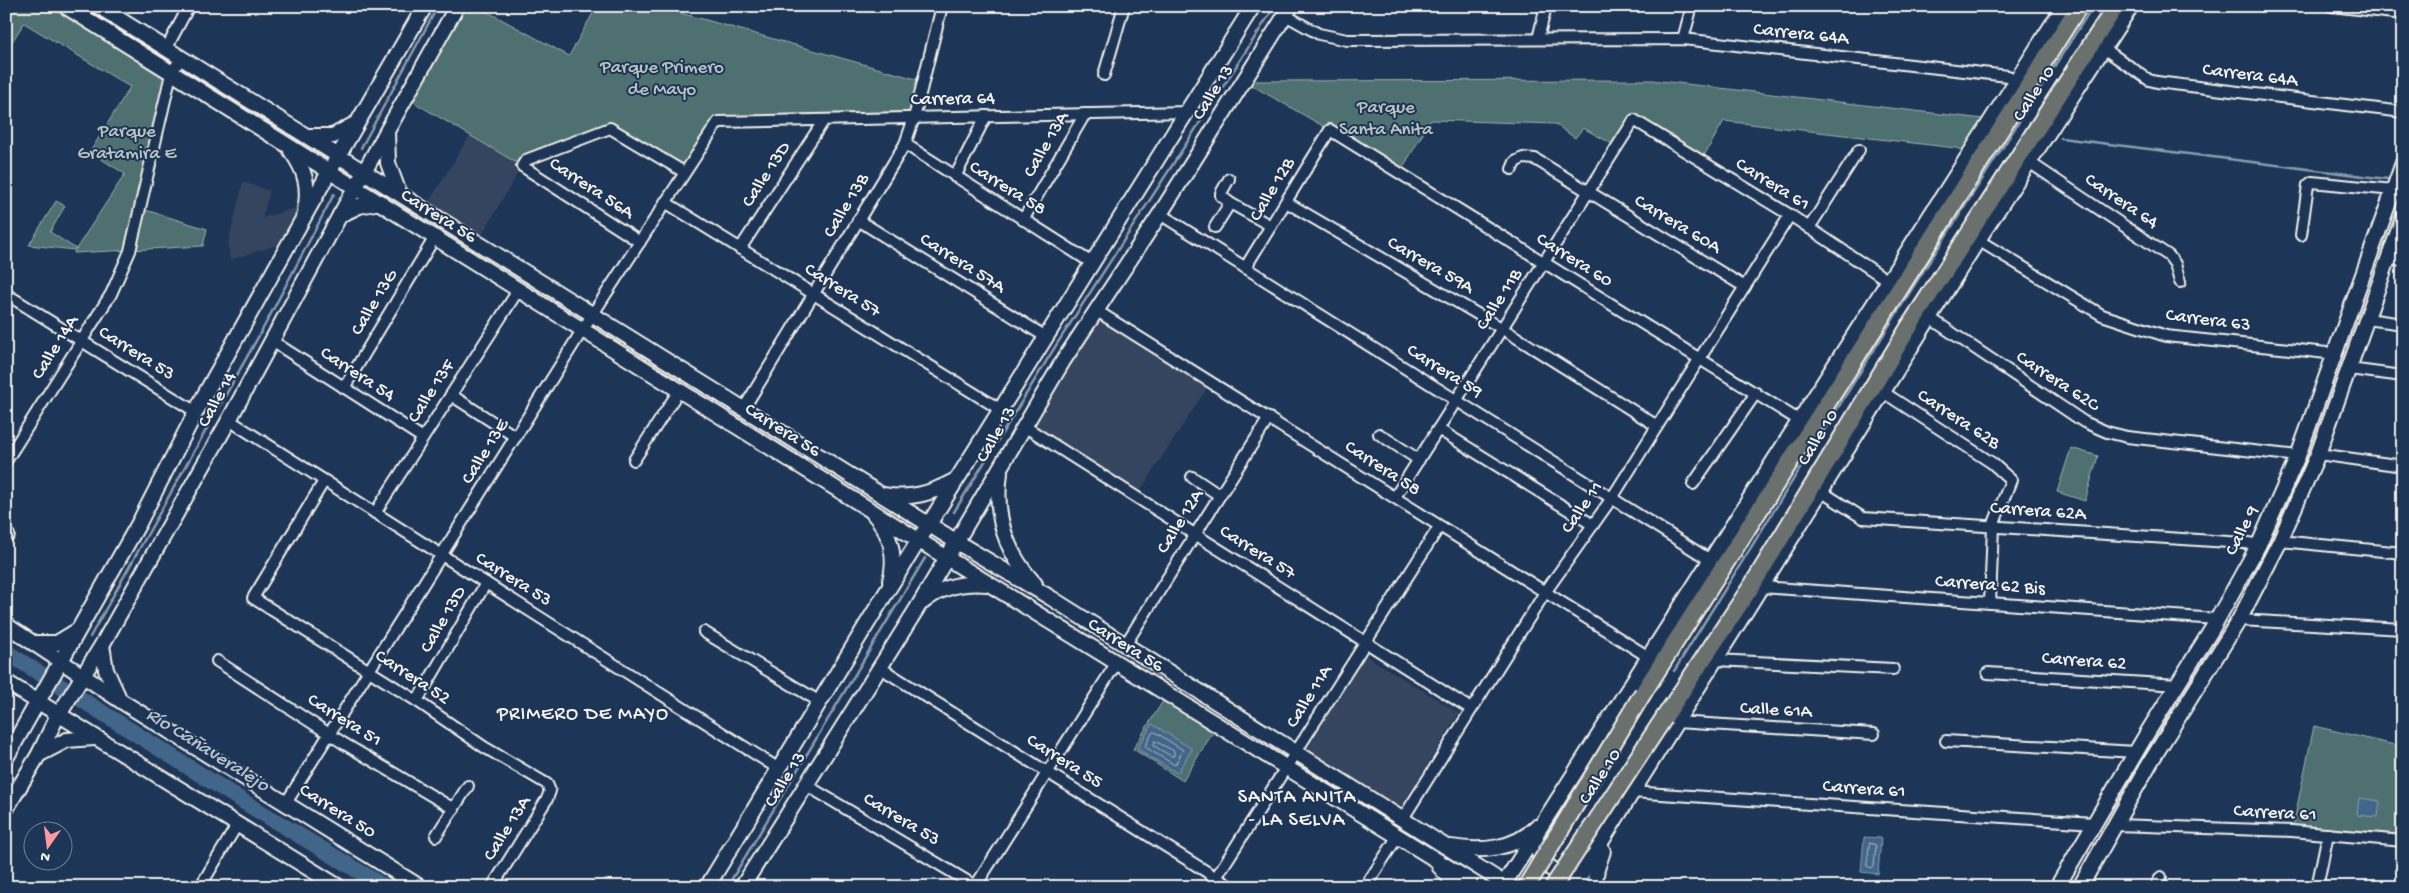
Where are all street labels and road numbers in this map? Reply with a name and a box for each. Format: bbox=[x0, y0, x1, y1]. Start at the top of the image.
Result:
street label: Carrera 64A bbox=[1752, 19, 1852, 52]
street label: Carrera 64A bbox=[2201, 59, 2301, 93]
street label: Calle 13 bbox=[1188, 61, 1240, 125]
street label: Calle 10 bbox=[2008, 62, 2062, 126]
street label: Carrera 64 bbox=[911, 88, 995, 112]
street label: Calle 13A bbox=[1019, 106, 1076, 182]
street label: Calle 13D bbox=[737, 137, 797, 212]
street label: Carrera 56A bbox=[544, 153, 639, 226]
street label: Calle 12B bbox=[1245, 153, 1302, 226]
street label: Carrera 61 bbox=[1731, 153, 1813, 217]
street label: Carrera 58 bbox=[964, 156, 1050, 222]
street label: Calle 13B bbox=[819, 169, 876, 242]
street label: Carrera 64 bbox=[2080, 169, 2162, 235]
street label: Carrera 56 bbox=[396, 185, 481, 250]
street label: Carrera 60A bbox=[1629, 190, 1726, 261]
street label: Carrera 60 bbox=[1531, 228, 1617, 294]
street label: Carrera 57A bbox=[915, 229, 1011, 300]
street label: Carrera 59A bbox=[1382, 232, 1479, 301]
street label: Carrera 57 bbox=[800, 259, 885, 324]
street label: Calle 11B bbox=[1472, 264, 1529, 335]
street label: Calle 13G bbox=[346, 265, 404, 340]
street label: Carrera 63 bbox=[2164, 304, 2252, 338]
street label: Calle 14A bbox=[27, 310, 86, 384]
street label: Carrera 53 bbox=[94, 322, 179, 387]
street label: Carrera 59 bbox=[1402, 340, 1487, 405]
street label: Carrera 54 bbox=[315, 342, 399, 408]
street label: Carrera 62C bbox=[2011, 346, 2105, 418]
street label: Calle 13F bbox=[403, 355, 462, 428]
street label: Calle 14 bbox=[193, 368, 243, 432]
street label: Carrera 62B bbox=[1912, 385, 2005, 456]
street label: Carrera 56 bbox=[740, 399, 825, 464]
street label: Calle 13 bbox=[972, 403, 1022, 467]
street label: Calle 10 bbox=[1793, 405, 1845, 470]
street label: Calle 13E bbox=[457, 414, 516, 489]
street label: Carrera 58 bbox=[1340, 436, 1424, 502]
street label: Calle 11 bbox=[1557, 477, 1609, 539]
street label: Calle 12A bbox=[1152, 484, 1211, 559]
street label: Carrera 62A bbox=[1989, 497, 2088, 527]
street label: Calle 9 bbox=[2221, 502, 2266, 560]
street label: Carrera 57 bbox=[1215, 521, 1300, 586]
street label: Carrera 53 bbox=[471, 548, 556, 613]
street label: Carrera 62 Bis bbox=[1934, 571, 2047, 601]
street label: Calle 13D bbox=[416, 582, 473, 658]
street label: Carrera 56 bbox=[1083, 614, 1168, 679]
street label: Carrera 52 bbox=[370, 645, 454, 711]
street label: Carrera 62 bbox=[2041, 648, 2127, 676]
street label: Calle 11A bbox=[1282, 660, 1339, 733]
street label: Carrera 51 bbox=[302, 689, 386, 753]
street label: Calle 61A bbox=[1739, 698, 1814, 724]
street label: Carrera 55 bbox=[1021, 729, 1107, 795]
street label: Calle 10 bbox=[1574, 745, 1628, 809]
street label: Calle 13 bbox=[760, 748, 812, 812]
street label: Carrera 61 bbox=[1822, 776, 1906, 804]
street label: Carrera 50 bbox=[294, 779, 380, 845]
street label: Carrera 53 bbox=[858, 788, 944, 852]
street label: Calle 13A bbox=[479, 791, 538, 866]
street label: Carrera 61 bbox=[2233, 800, 2317, 828]

